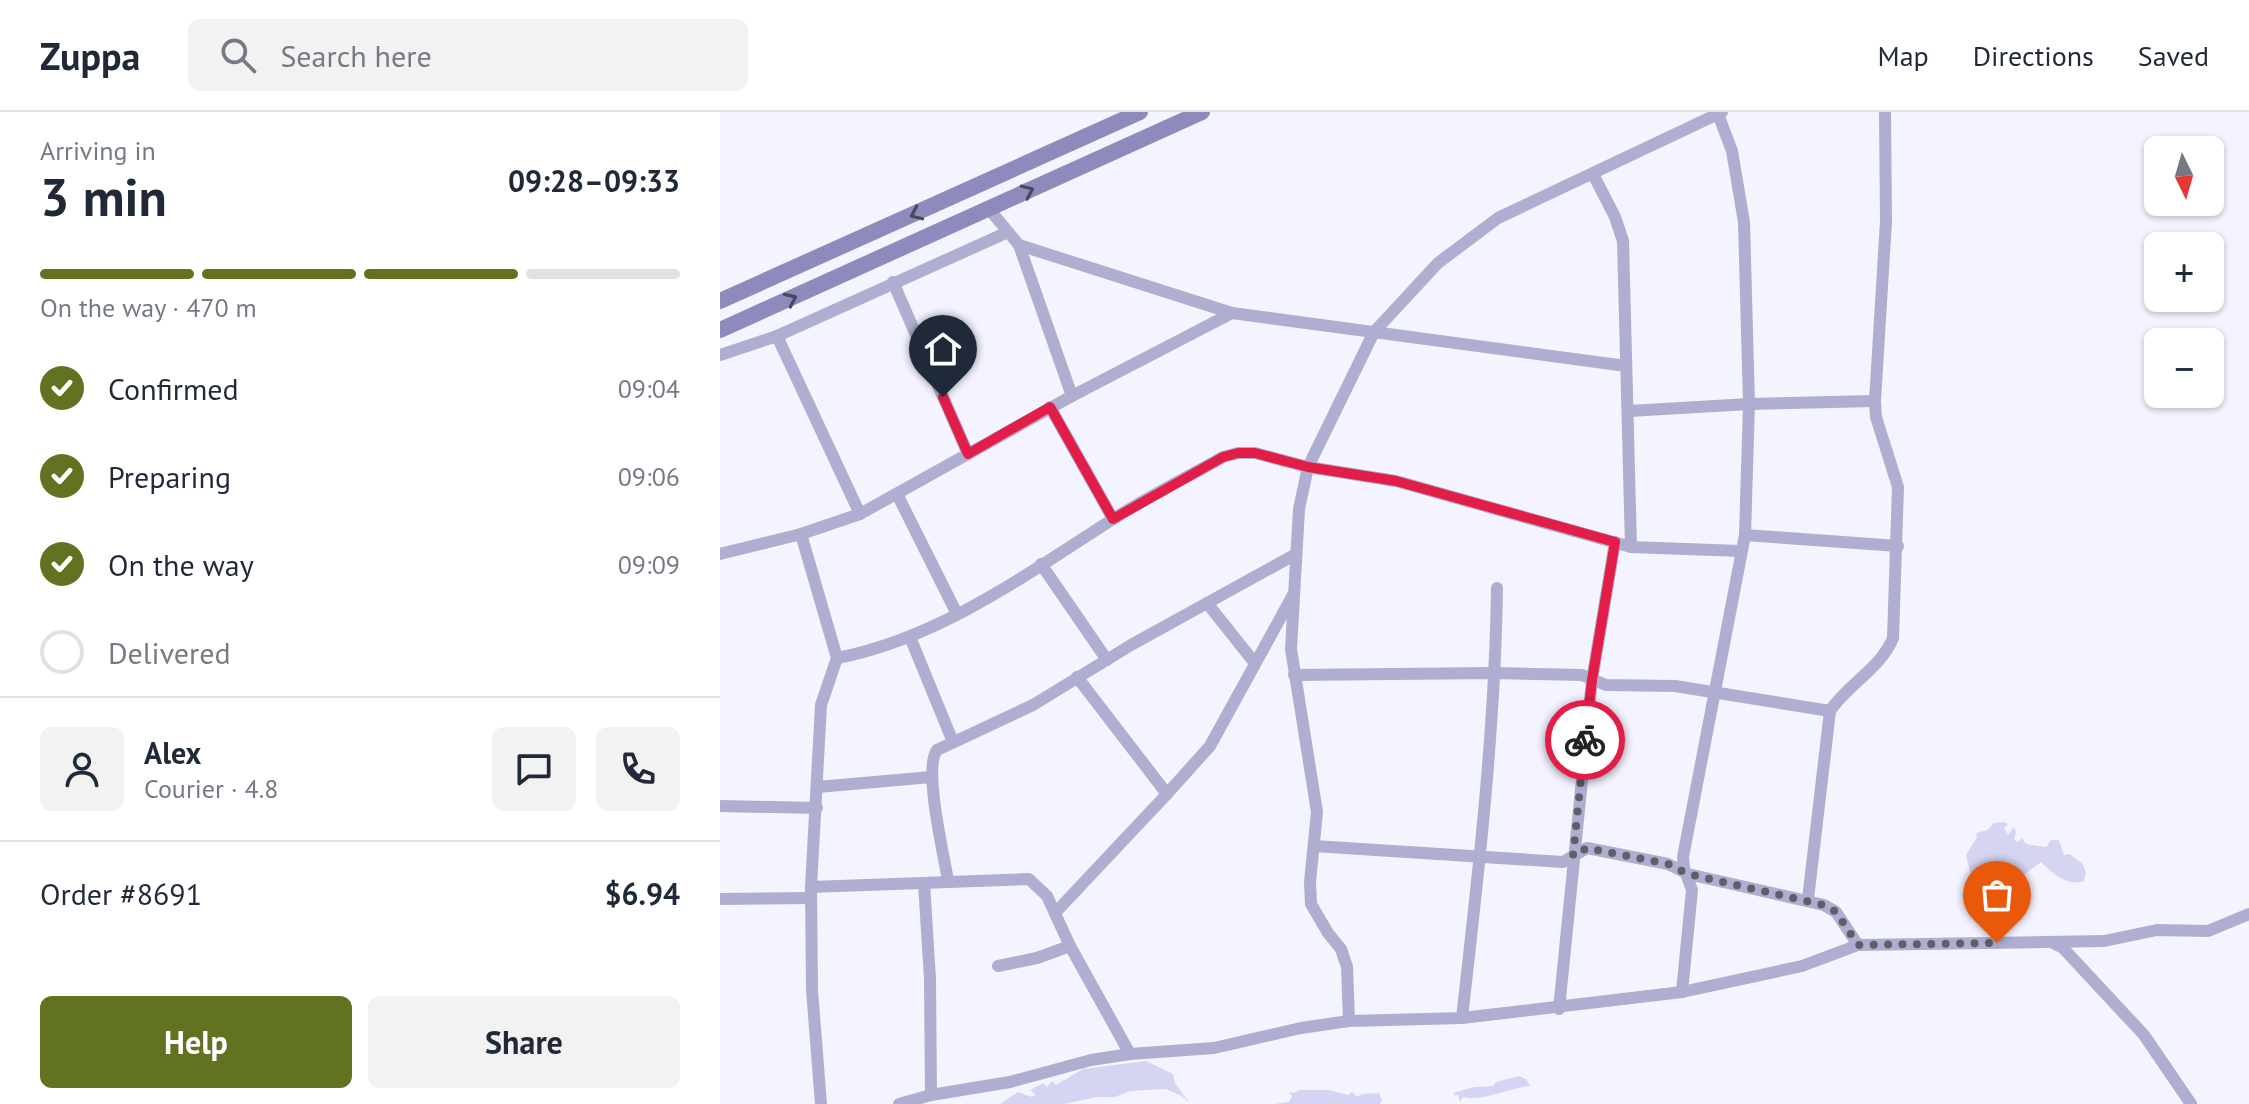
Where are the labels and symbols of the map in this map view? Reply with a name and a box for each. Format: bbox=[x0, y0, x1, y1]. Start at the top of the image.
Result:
north arrow bbox=[2144, 136, 2224, 216]
one-way arrow bbox=[1020, 185, 1034, 201]
one-way arrow bbox=[910, 204, 924, 220]
one-way arrow bbox=[783, 292, 797, 308]
pin bbox=[909, 315, 977, 397]
courier bbox=[1545, 700, 1625, 780]
pin bbox=[1963, 861, 2031, 943]

